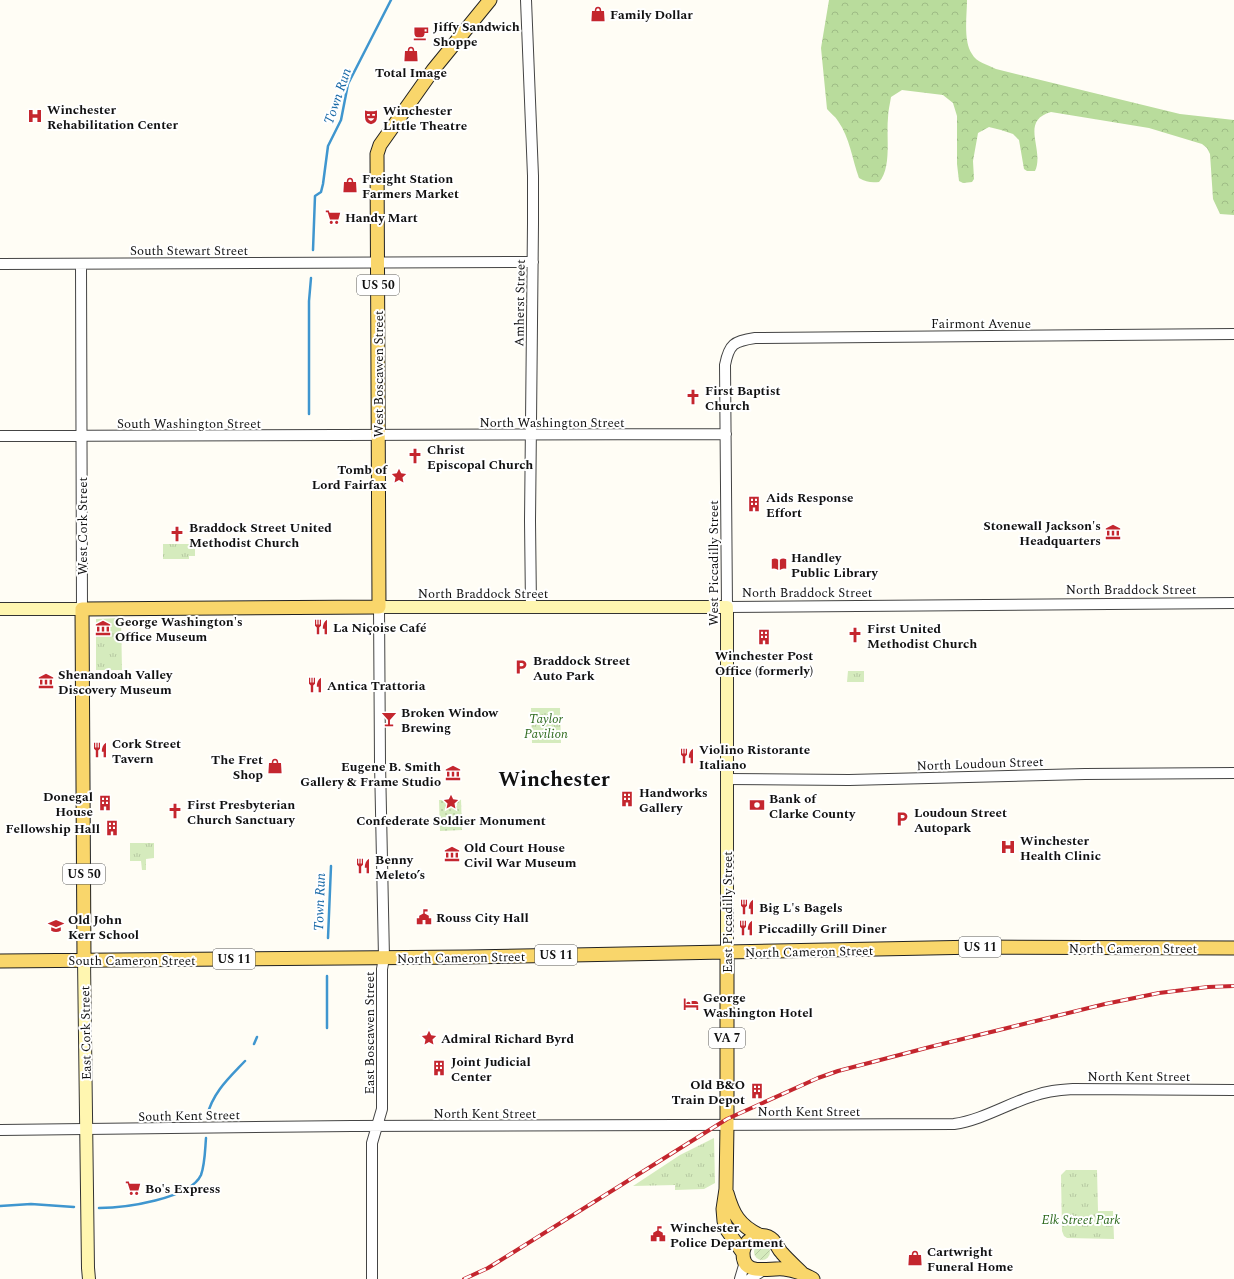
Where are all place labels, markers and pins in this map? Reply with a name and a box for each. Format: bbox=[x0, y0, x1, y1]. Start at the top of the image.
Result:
shop icon: Family Dollar bbox=[589, 5, 607, 23]
place label: Family Dollar bbox=[610, 5, 693, 25]
place label: Jiffy Sandwich Shoppe bbox=[433, 17, 520, 52]
cafe icon: Jiffy Sandwich Shoppe bbox=[412, 24, 430, 42]
shop icon: Total Image bbox=[402, 45, 420, 63]
place label: Total Image bbox=[375, 63, 447, 83]
place label: Winchester Rehabilitation Center bbox=[47, 100, 179, 135]
place label: Winchester Little Theatre bbox=[383, 101, 467, 136]
hospital icon: Winchester Rehabilitation Center bbox=[26, 107, 44, 125]
theatre icon: Winchester Little Theatre bbox=[362, 108, 380, 126]
place label: Freight Station Farmers Market bbox=[362, 169, 459, 204]
shop icon: Freight Station Farmers Market bbox=[341, 176, 359, 194]
supermarket icon: Handy Mart bbox=[324, 208, 342, 226]
place label: Handy Mart bbox=[345, 208, 418, 228]
place label: First Baptist Church bbox=[705, 381, 781, 416]
church icon: First Baptist Church bbox=[684, 388, 702, 406]
place label: Christ Episcopal Church bbox=[427, 440, 533, 475]
church icon: Christ Episcopal Church bbox=[406, 447, 424, 465]
place label: Tomb of Lord Fairfax bbox=[312, 460, 388, 495]
place icon: Tomb of Lord Fairfax bbox=[390, 467, 408, 485]
place label: Aids Response Effort bbox=[766, 488, 854, 523]
building icon: Aids Response Effort bbox=[745, 495, 763, 513]
place label: Stonewall Jackson's Headquarters bbox=[983, 516, 1101, 551]
place label: Braddock Street United Methodist Church bbox=[189, 518, 332, 553]
museum icon: Stonewall Jackson's Headquarters bbox=[1104, 523, 1122, 541]
church icon: Braddock Street United Methodist Church bbox=[168, 525, 186, 543]
place label: Handley Public Library bbox=[791, 548, 879, 583]
library icon: Handley Public Library bbox=[770, 555, 788, 573]
place label: George Washington's Office Museum bbox=[115, 612, 243, 647]
restaurant icon: La Niçoise Café bbox=[312, 618, 330, 636]
place label: La Niçoise Café bbox=[333, 618, 426, 638]
museum icon: George Washington's Office Museum bbox=[94, 619, 112, 637]
place label: First United Methodist Church bbox=[867, 619, 977, 654]
church icon: First United Methodist Church bbox=[846, 626, 864, 644]
building icon: Winchester Post Office (formerly) bbox=[755, 628, 773, 646]
place label: Winchester Post Office (formerly) bbox=[715, 646, 813, 681]
place label: Braddock Street Auto Park bbox=[533, 651, 630, 686]
parking icon: Braddock Street Auto Park bbox=[512, 658, 530, 676]
place label: Shenandoah Valley Discovery Museum bbox=[58, 665, 173, 700]
museum icon: Shenandoah Valley Discovery Museum bbox=[37, 672, 55, 690]
restaurant icon: Antica Trattoria bbox=[306, 676, 324, 694]
place label: Antica Trattoria bbox=[327, 676, 426, 696]
place label: Broken Window Brewing bbox=[401, 703, 499, 738]
bar icon: Broken Window Brewing bbox=[380, 710, 398, 728]
place label: Cork Street Tavern bbox=[112, 734, 181, 769]
place label: Violino Ristorante Italiano bbox=[699, 740, 810, 775]
restaurant icon: Cork Street Tavern bbox=[91, 741, 109, 759]
restaurant icon: Violino Ristorante Italiano bbox=[678, 747, 696, 765]
place label: The Fret Shop bbox=[211, 750, 263, 785]
shop icon: The Fret Shop bbox=[266, 757, 284, 775]
place label: Eugene B. Smith Gallery & Frame Studio bbox=[300, 757, 441, 792]
museum icon: Eugene B. Smith Gallery & Frame Studio bbox=[444, 764, 462, 782]
place label: Handworks Gallery bbox=[639, 783, 708, 818]
place label: Donegal House bbox=[43, 787, 93, 822]
place label: Bank of Clarke County bbox=[769, 789, 856, 824]
building icon: Handworks Gallery bbox=[618, 790, 636, 808]
place icon: Confederate Soldier Monument bbox=[442, 793, 460, 811]
building icon: Donegal House bbox=[96, 794, 114, 812]
place label: First Presbyterian Church Sanctuary bbox=[187, 795, 296, 830]
bank icon: Bank of Clarke County bbox=[748, 796, 766, 814]
church icon: First Presbyterian Church Sanctuary bbox=[166, 802, 184, 820]
place label: Loudoun Street Autopark bbox=[914, 803, 1007, 838]
parking icon: Loudoun Street Autopark bbox=[893, 810, 911, 828]
place label: Confederate Soldier Monument bbox=[356, 811, 546, 831]
place label: Fellowship Hall bbox=[6, 819, 100, 839]
building icon: Fellowship Hall bbox=[103, 819, 121, 837]
place label: Winchester Health Clinic bbox=[1020, 831, 1101, 866]
place label: Old Court House Civil War Museum bbox=[464, 838, 577, 873]
hospital icon: Winchester Health Clinic bbox=[999, 838, 1017, 856]
museum icon: Old Court House Civil War Museum bbox=[443, 845, 461, 863]
place label: Benny Meleto’s bbox=[375, 850, 425, 885]
restaurant icon: Benny Meleto’s bbox=[354, 857, 372, 875]
restaurant icon: Big L's Bagels bbox=[738, 898, 756, 916]
place label: Big L's Bagels bbox=[759, 898, 843, 918]
public building icon: Rouss City Hall bbox=[415, 908, 433, 926]
place label: Rouss City Hall bbox=[436, 908, 529, 928]
place label: Old John Kerr School bbox=[68, 910, 139, 945]
school or university icon: Old John Kerr School bbox=[47, 917, 65, 935]
restaurant icon: Piccadilly Grill Diner bbox=[737, 919, 755, 937]
place label: Piccadilly Grill Diner bbox=[758, 919, 887, 939]
place label: George Washington Hotel bbox=[703, 988, 813, 1023]
hotel icon: George Washington Hotel bbox=[682, 995, 700, 1013]
place icon: Admiral Richard Byrd bbox=[420, 1029, 438, 1047]
place label: Admiral Richard Byrd bbox=[441, 1029, 574, 1049]
place label: Joint Judicial Center bbox=[451, 1052, 531, 1087]
building icon: Joint Judicial Center bbox=[430, 1059, 448, 1077]
place label: Old B&O Train Depot bbox=[671, 1075, 745, 1110]
building icon: Old B&O Train Depot bbox=[748, 1082, 766, 1100]
supermarket icon: Bo's Express bbox=[124, 1179, 142, 1197]
place label: Bo's Express bbox=[145, 1179, 221, 1199]
place label: Winchester Police Department bbox=[670, 1218, 783, 1253]
public building icon: Winchester Police Department bbox=[649, 1225, 667, 1243]
place label: Cartwright Funeral Home bbox=[927, 1242, 1013, 1277]
shop icon: Cartwright Funeral Home bbox=[906, 1249, 924, 1267]

